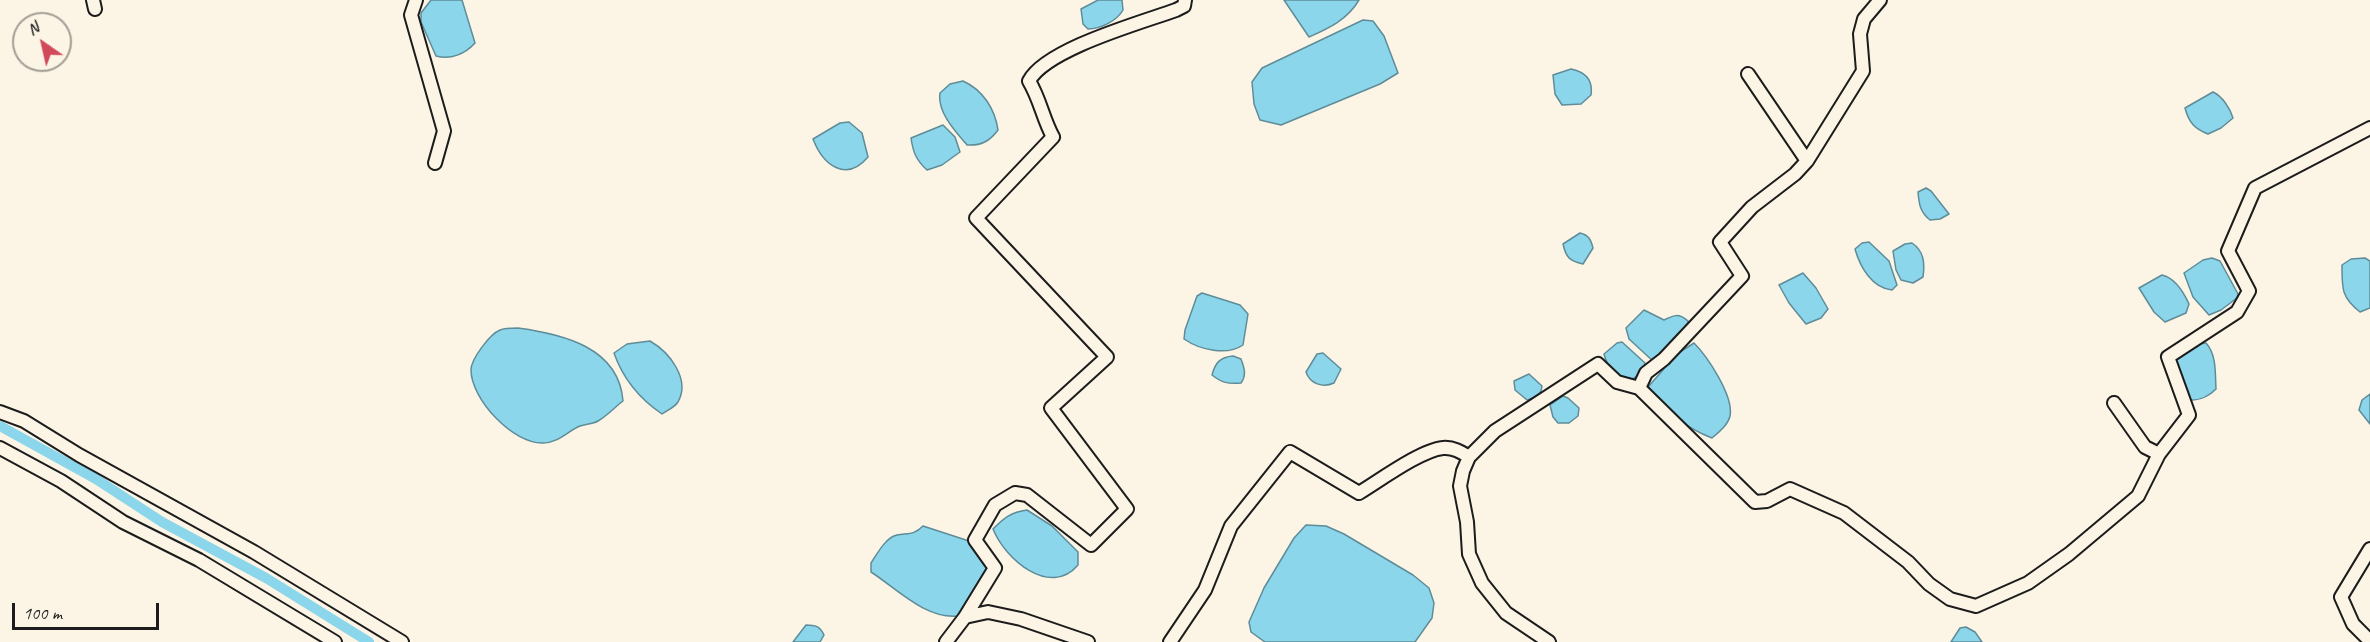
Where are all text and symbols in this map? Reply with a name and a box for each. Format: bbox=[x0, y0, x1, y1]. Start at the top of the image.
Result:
north arrow bbox=[12, 12, 72, 72]
text: N bbox=[23, 18, 43, 40]
scale bar bbox=[15, 591, 162, 629]
text: 100 m bbox=[23, 602, 62, 624]

